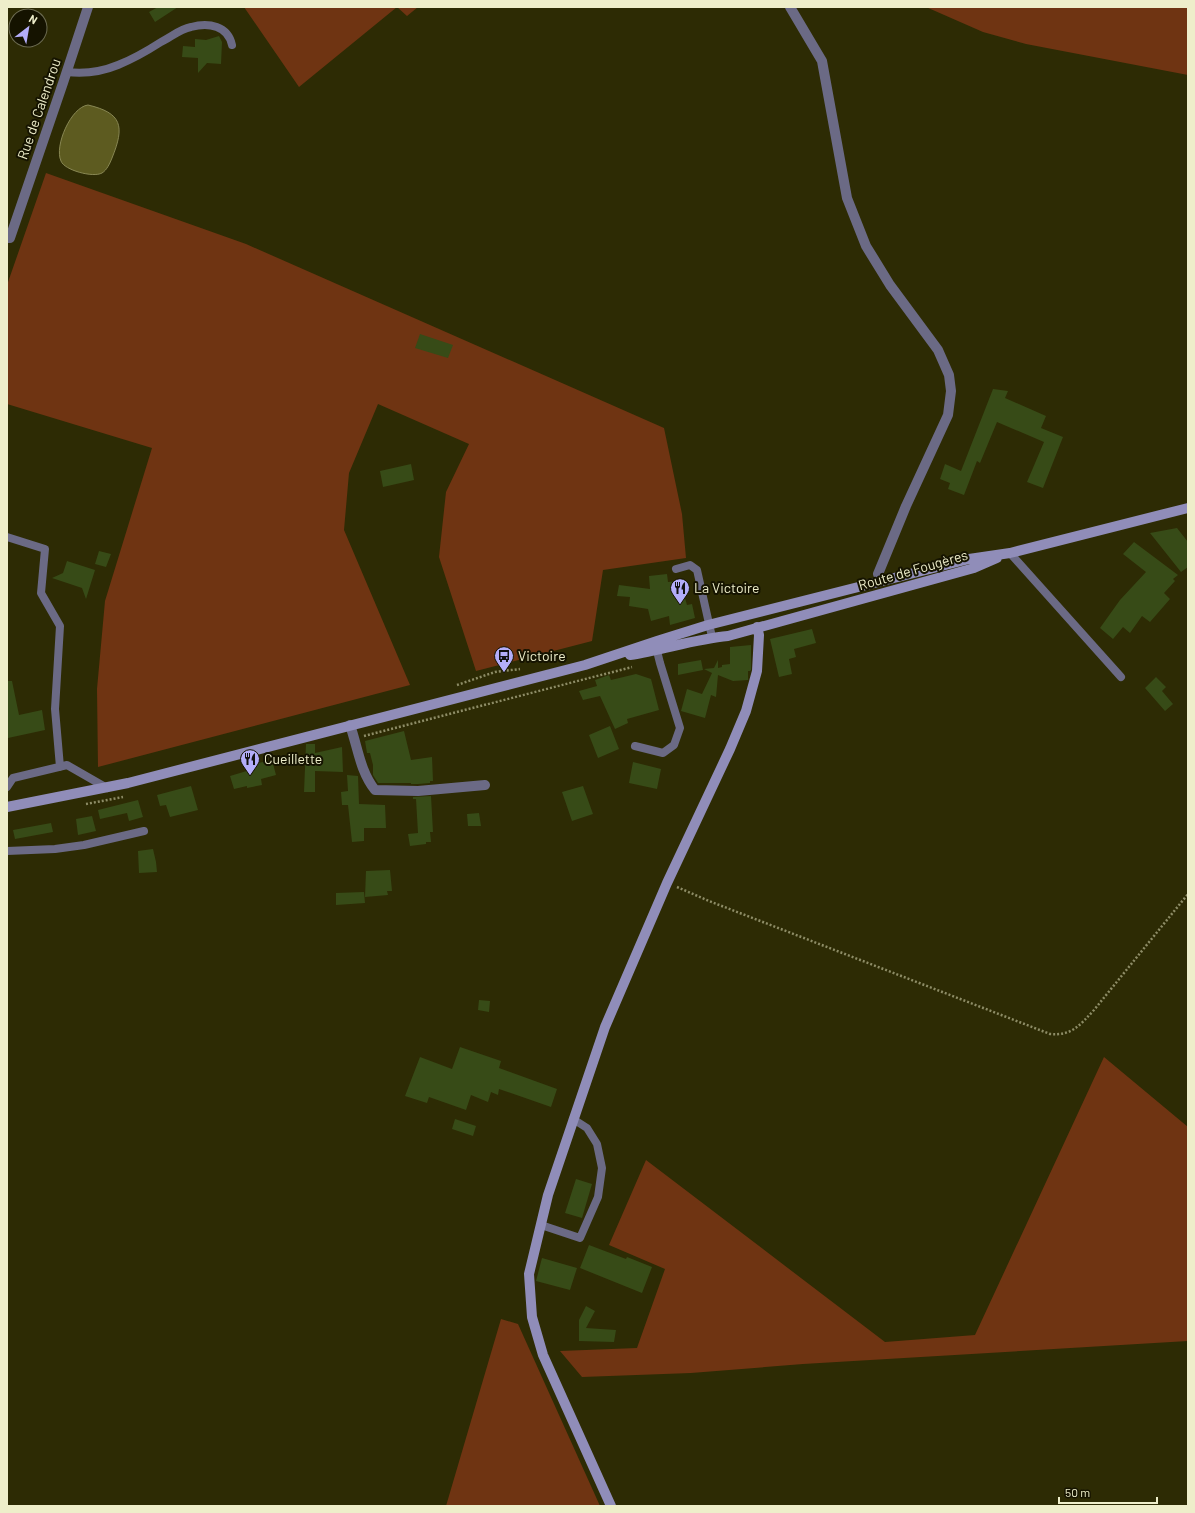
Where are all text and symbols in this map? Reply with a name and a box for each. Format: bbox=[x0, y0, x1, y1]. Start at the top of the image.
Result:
north arrow bbox=[8, 8, 48, 48]
text: N bbox=[27, 12, 40, 26]
street label: Rue de Calendrou bbox=[13, 56, 64, 162]
street label: Route de Fougères bbox=[856, 546, 970, 593]
restaurant icon: La Victoire bbox=[669, 577, 691, 605]
place label: La Victoire bbox=[694, 579, 760, 596]
bus stop icon: Victoire bbox=[493, 645, 515, 673]
place label: Victoire bbox=[518, 647, 566, 664]
restaurant icon: Cueillette bbox=[239, 748, 261, 776]
place label: Cueillette bbox=[264, 750, 322, 767]
scale bar bbox=[1059, 1479, 1157, 1505]
text: 50 m bbox=[1065, 1485, 1090, 1499]

